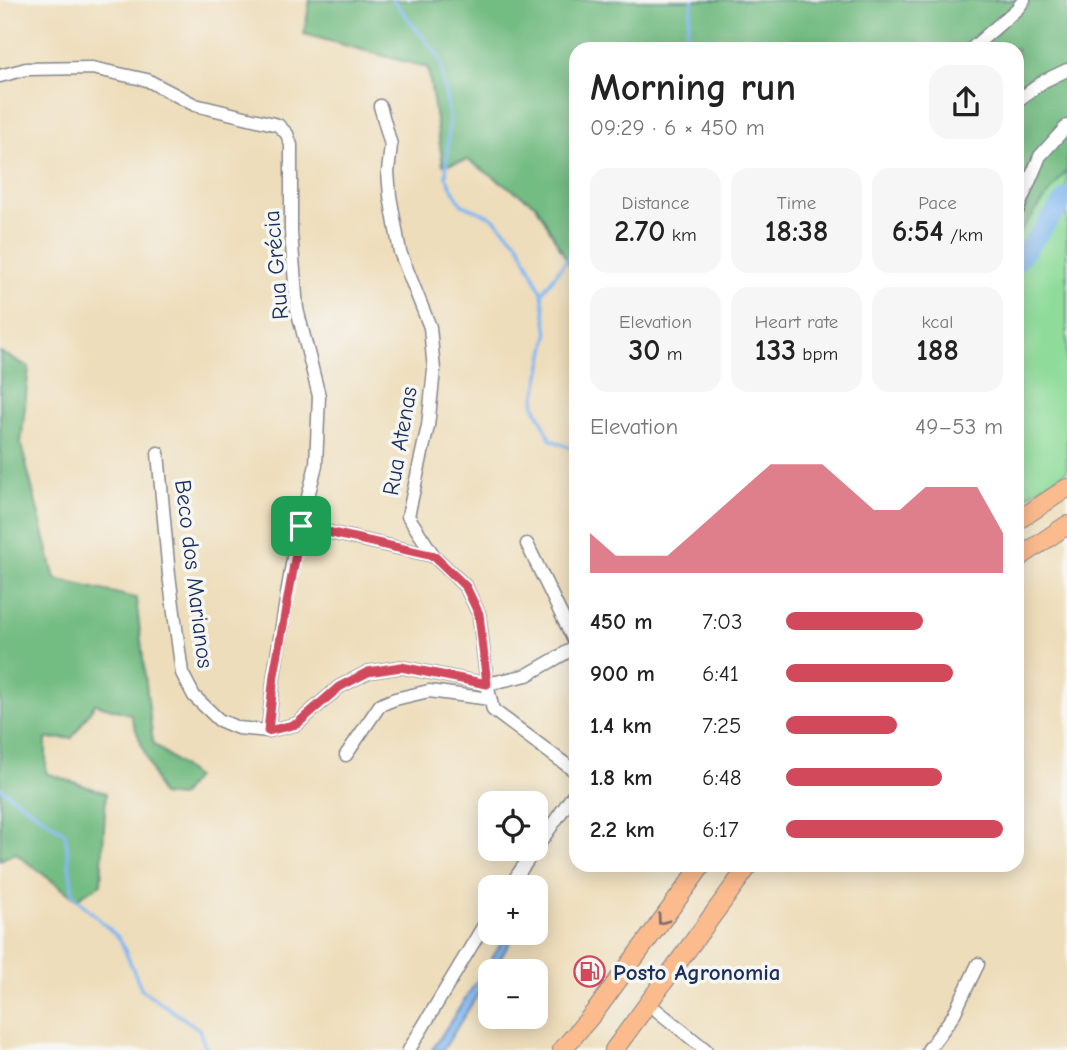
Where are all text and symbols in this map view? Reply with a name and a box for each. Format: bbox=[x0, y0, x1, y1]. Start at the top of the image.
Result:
button: share bbox=[929, 65, 1003, 139]
text: Morning run bbox=[590, 66, 796, 110]
text: 09:29 · 6 × 450 m bbox=[590, 114, 765, 141]
text: Distance bbox=[621, 192, 690, 214]
text: Time bbox=[777, 192, 816, 214]
text: Pace bbox=[918, 192, 957, 214]
street label: Rua Grécia bbox=[258, 209, 294, 321]
text: 2.70 bbox=[614, 214, 665, 249]
text: 18:38 bbox=[765, 214, 828, 249]
text: 6:54 bbox=[892, 214, 944, 249]
text: km bbox=[665, 224, 697, 246]
text: /km bbox=[944, 224, 983, 246]
text: Elevation bbox=[619, 311, 692, 333]
text: Heart rate bbox=[755, 311, 838, 333]
text: kcal bbox=[922, 311, 953, 333]
text: 30 bbox=[628, 333, 660, 368]
text: 133 bbox=[755, 333, 796, 368]
text: 188 bbox=[916, 333, 959, 368]
text: m bbox=[660, 343, 683, 365]
text: bpm bbox=[796, 343, 838, 365]
street label: Rua Atenas bbox=[377, 385, 423, 497]
text: Elevation bbox=[590, 413, 678, 440]
text: 49–53 m bbox=[915, 413, 1003, 440]
street label: Beco dos Marianos bbox=[169, 478, 219, 670]
pin bbox=[271, 496, 331, 556]
icon: arrive bbox=[282, 507, 320, 545]
text: 450 m bbox=[590, 608, 653, 635]
text: 7:03 bbox=[702, 608, 743, 635]
text: 900 m bbox=[590, 660, 655, 687]
text: 6:41 bbox=[702, 660, 739, 687]
text: 1.4 km bbox=[590, 712, 652, 739]
text: 7:25 bbox=[702, 712, 742, 739]
text: 1.8 km bbox=[590, 764, 653, 791]
text: 6:48 bbox=[702, 764, 742, 791]
map controls bbox=[478, 791, 548, 1029]
button: locate bbox=[478, 791, 548, 861]
text: 2.2 km bbox=[590, 816, 655, 843]
text: 6:17 bbox=[702, 816, 739, 843]
button: + bbox=[478, 875, 548, 945]
one-way arrow bbox=[658, 912, 671, 924]
fuel station icon: Posto Agronomia bbox=[573, 955, 607, 989]
button: − bbox=[478, 959, 548, 1029]
place label: Posto Agronomia bbox=[613, 959, 781, 986]

